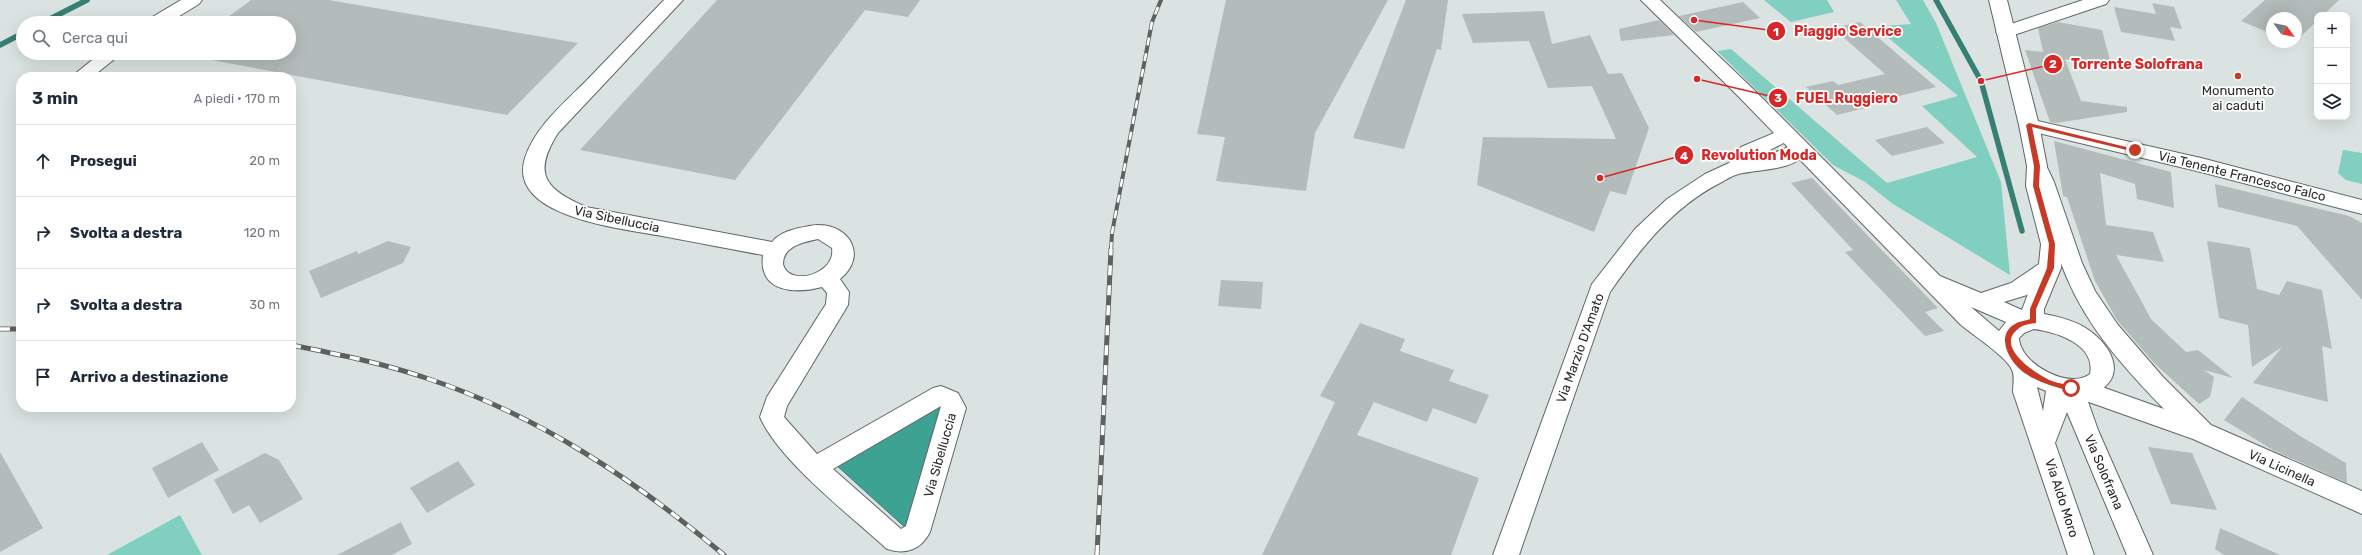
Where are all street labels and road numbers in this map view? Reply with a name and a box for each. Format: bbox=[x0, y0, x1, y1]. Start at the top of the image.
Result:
street label: Via Tenente Francesco Falco bbox=[2157, 148, 2327, 204]
street label: Via Sibelluccia bbox=[573, 203, 661, 235]
street label: Via Marzio D'Amato bbox=[1553, 291, 1607, 405]
street label: Via Sibelluccia bbox=[921, 411, 959, 499]
street label: Via Solofrana bbox=[2081, 432, 2127, 512]
street label: Via Licinella bbox=[2246, 447, 2318, 489]
street label: Via Aldo Moro bbox=[2042, 457, 2082, 539]

